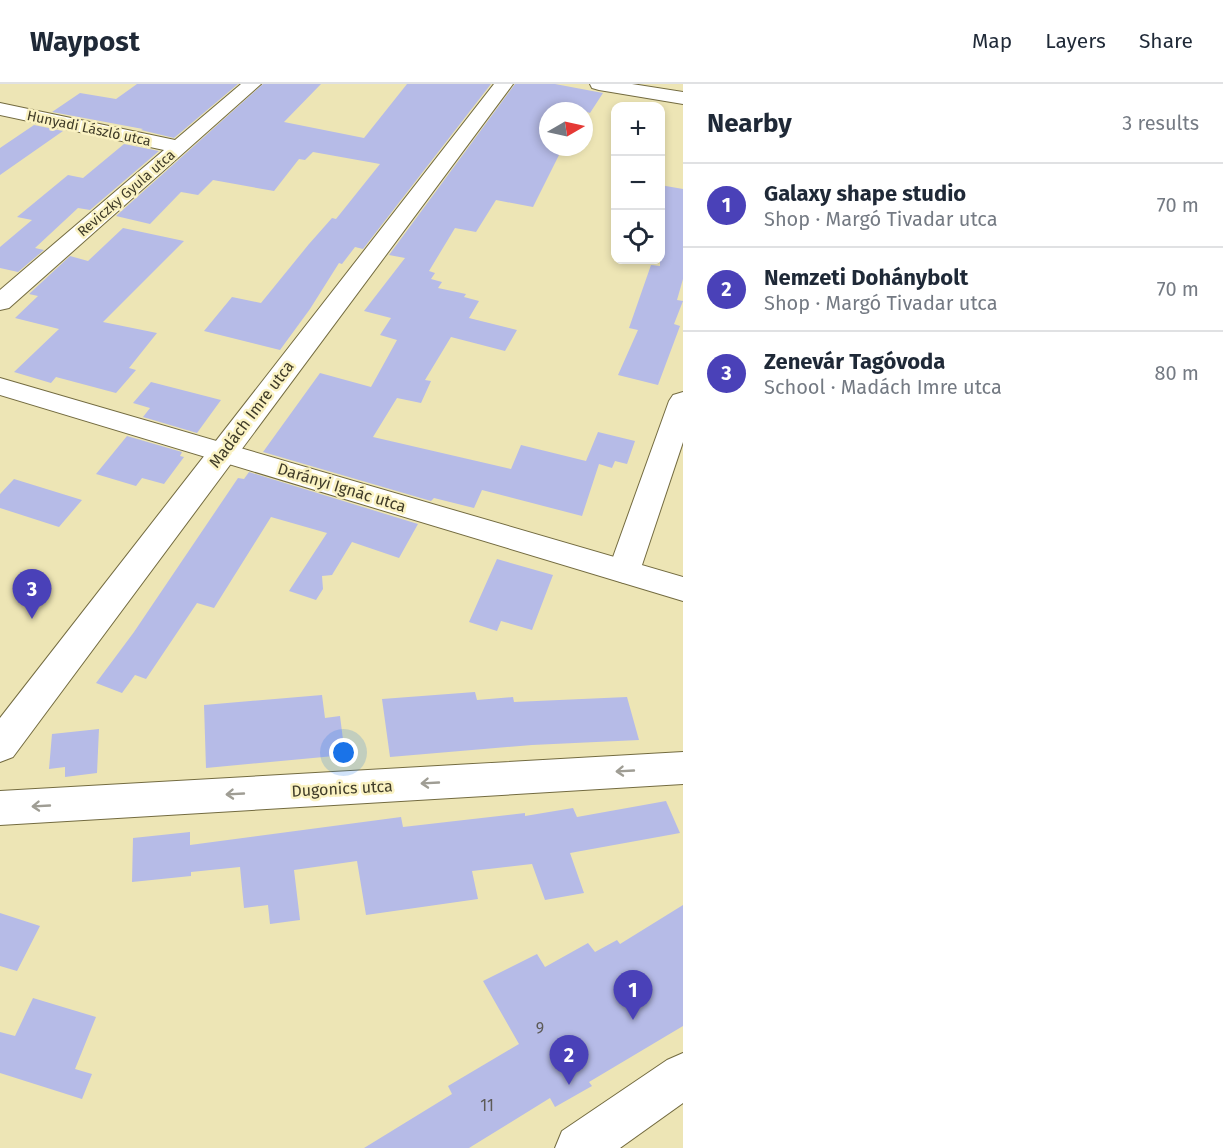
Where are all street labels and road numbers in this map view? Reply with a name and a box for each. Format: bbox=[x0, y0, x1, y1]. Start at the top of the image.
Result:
street label: Hunyadi László utca bbox=[25, 107, 152, 150]
street label: Reviczky Gyula utca bbox=[74, 146, 179, 240]
street label: Madách Imre utca bbox=[205, 357, 298, 471]
street label: Darányi Ignác utca bbox=[275, 459, 408, 516]
street label: Dugonics utca bbox=[291, 776, 393, 801]

